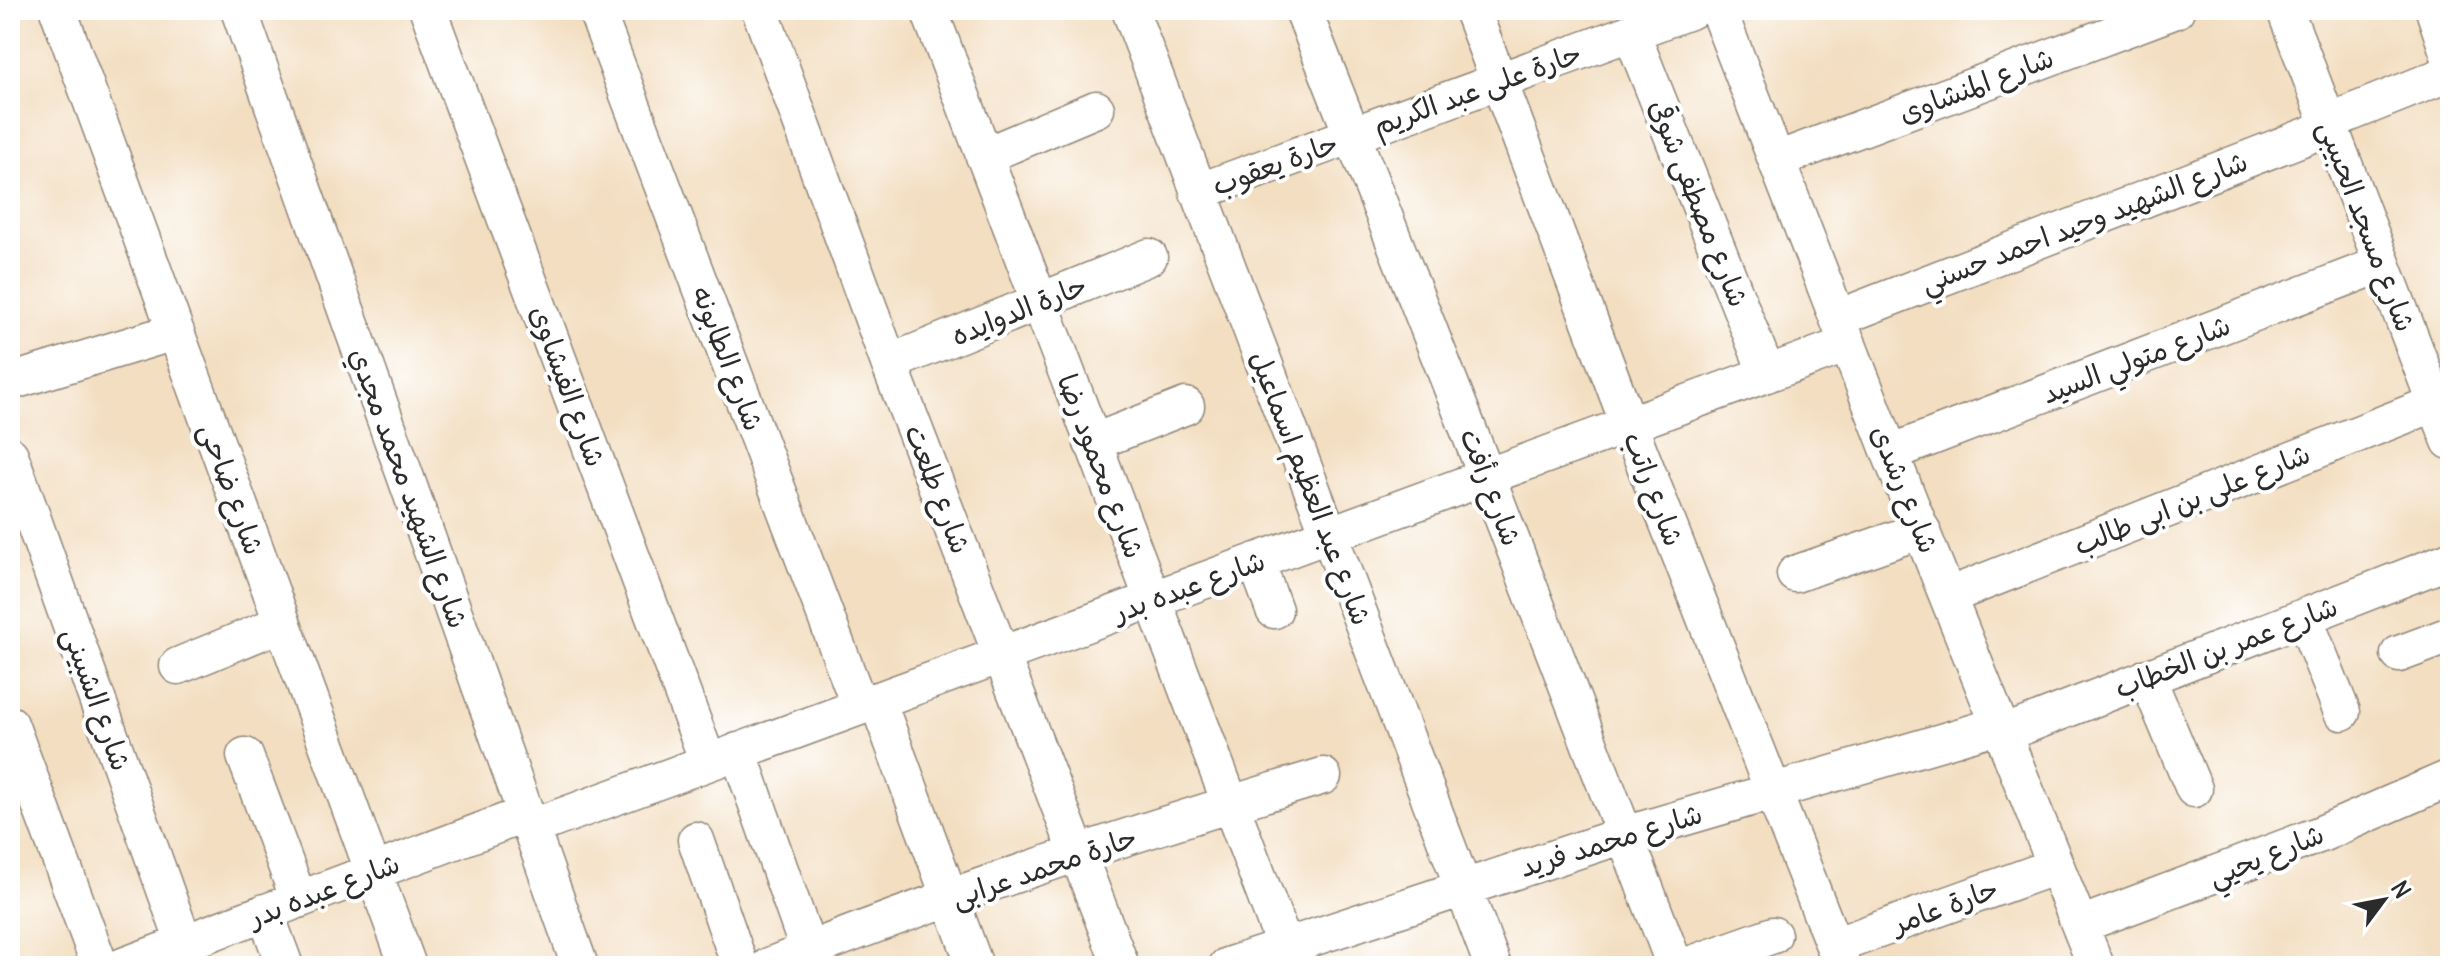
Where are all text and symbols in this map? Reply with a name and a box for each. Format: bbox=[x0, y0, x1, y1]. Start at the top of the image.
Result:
street label: حارة على عبد الكريم bbox=[1368, 35, 1588, 147]
street label: شارع المنشاوى bbox=[1894, 39, 2059, 133]
street label: شارع مصطفى شوقى bbox=[1639, 94, 1757, 313]
street label: شارع مسجد الحبيبى bbox=[2308, 115, 2424, 337]
street label: حارة يعقوب bbox=[1207, 125, 1343, 203]
street label: شارع الشهيد وحيد احمد حسني bbox=[1915, 143, 2255, 308]
street label: حارة الدوايده bbox=[946, 266, 1092, 354]
street label: شارع الطابونه bbox=[682, 280, 772, 437]
street label: شارع الفيشاوى bbox=[520, 300, 614, 472]
street label: شارع متولي السيد bbox=[2037, 307, 2238, 418]
street label: شارع الشهيد محمد مجدي bbox=[339, 343, 476, 634]
street label: شارع عبد العظيم اسماعيل bbox=[1238, 346, 1380, 632]
street label: شارع محمود رضا bbox=[1047, 369, 1153, 564]
street label: شارع ضاحى bbox=[190, 418, 272, 560]
street label: شارع طلعت bbox=[895, 419, 979, 559]
street label: شارع رشدى bbox=[1861, 420, 1947, 559]
street label: شارع رأفت bbox=[1450, 423, 1530, 552]
street label: شارع راتب bbox=[1614, 427, 1692, 552]
street label: شارع على بن ابى طالب bbox=[2069, 435, 2316, 565]
street label: شارع عبده بدر bbox=[1106, 542, 1270, 633]
street label: شارع عمر بن الخطاب bbox=[2109, 588, 2343, 708]
street label: شارع الشبينى bbox=[53, 622, 140, 776]
street label: شارع محمد فريد bbox=[1515, 795, 1707, 887]
street label: شارع يحيي bbox=[2203, 816, 2332, 901]
street label: حارة محمد عرابى bbox=[947, 818, 1141, 916]
street label: شارع عبده بدر bbox=[242, 845, 405, 938]
north arrow bbox=[2344, 860, 2424, 940]
street label: حارة عامر bbox=[1885, 870, 2003, 943]
text: N bbox=[2385, 876, 2417, 903]

